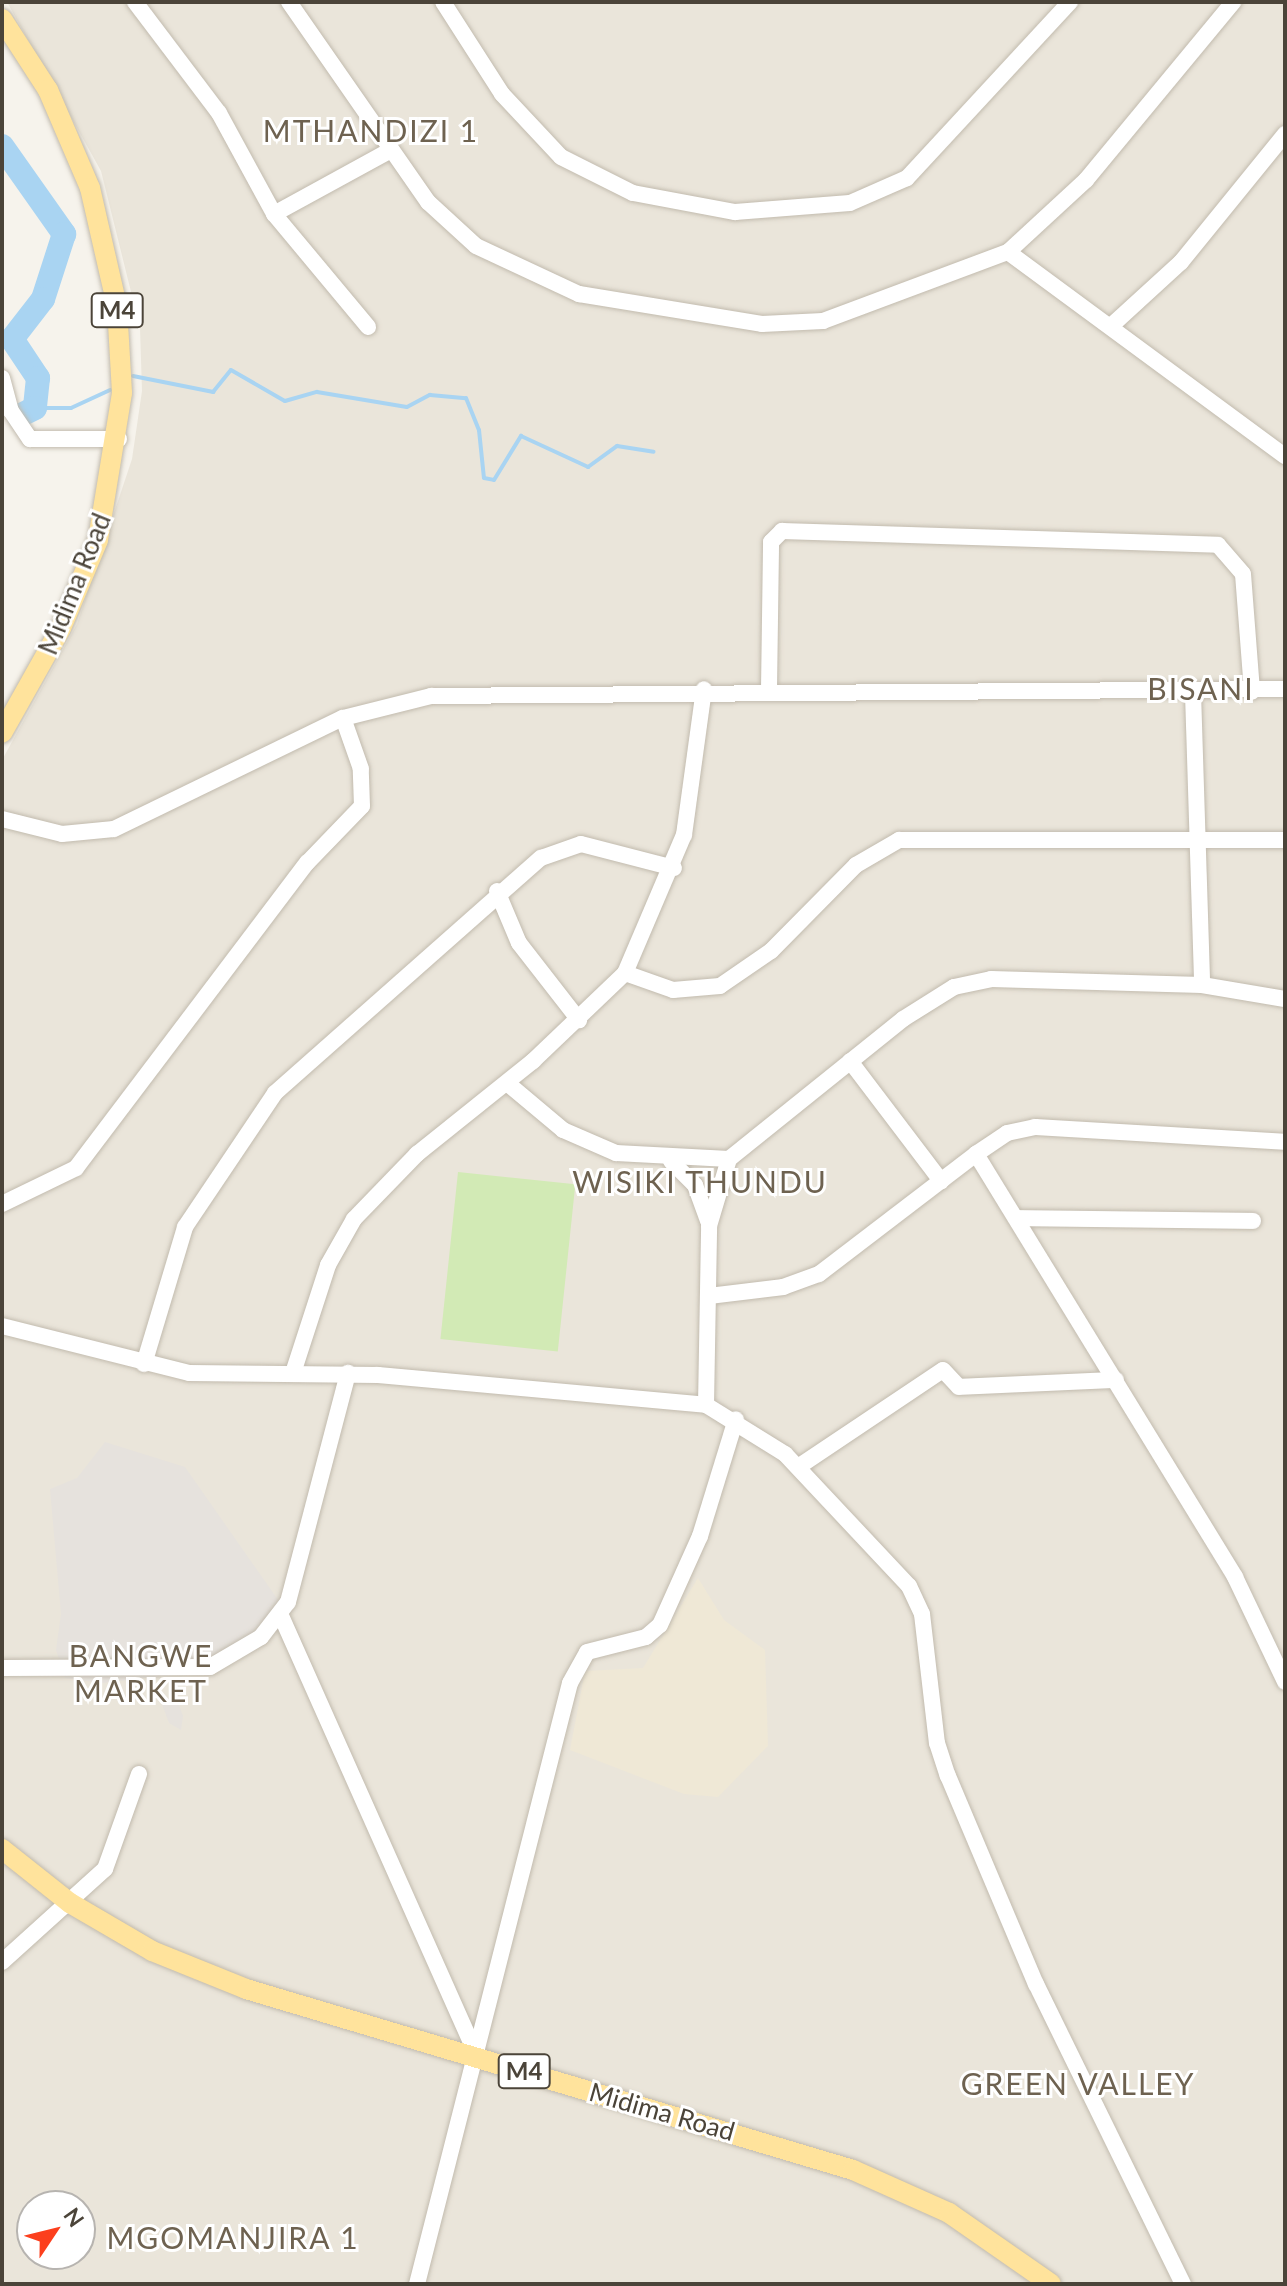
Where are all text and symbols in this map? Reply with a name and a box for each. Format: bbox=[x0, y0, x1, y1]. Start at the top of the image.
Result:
district label: MTHANDIZI 1 bbox=[263, 112, 479, 148]
road number: M4 bbox=[89, 290, 145, 330]
street label: Midima Road bbox=[33, 509, 117, 659]
district label: BISANI bbox=[1147, 670, 1255, 706]
district label: WISIKI THUNDU bbox=[572, 1163, 828, 1199]
district label: BANGWE MARKET bbox=[69, 1637, 213, 1708]
road number: M4 bbox=[496, 2051, 552, 2091]
district label: GREEN VALLEY bbox=[960, 2065, 1196, 2101]
street label: Midima Road bbox=[586, 2076, 738, 2148]
north arrow bbox=[16, 2190, 96, 2270]
text: N bbox=[59, 2202, 90, 2232]
district label: MGOMANJIRA 1 bbox=[106, 2219, 360, 2255]

